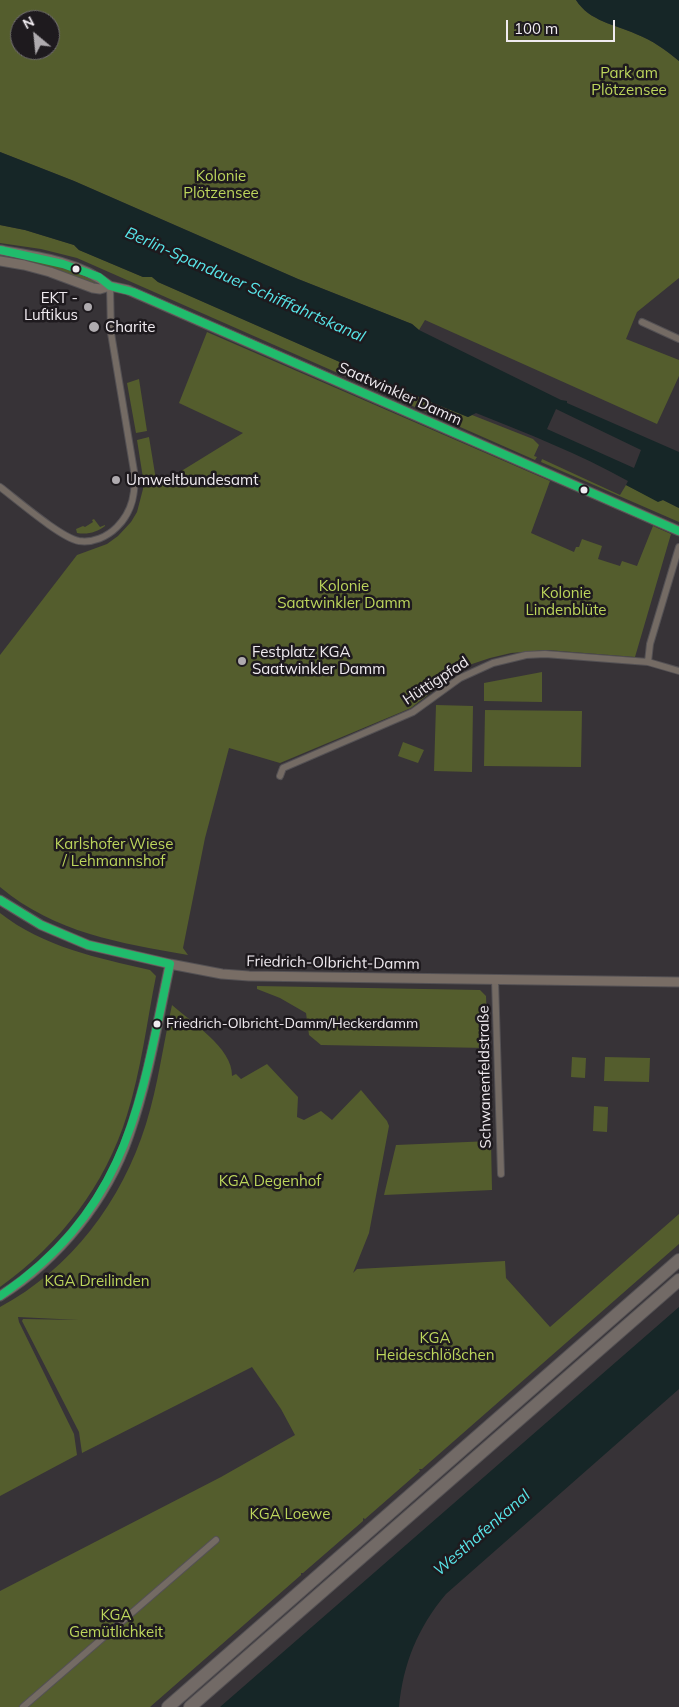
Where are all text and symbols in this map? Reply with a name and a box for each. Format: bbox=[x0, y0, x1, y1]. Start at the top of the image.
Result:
north arrow bbox=[10, 10, 60, 60]
scale bar bbox=[509, 10, 618, 42]
text: N bbox=[20, 12, 37, 33]
text: 100 m bbox=[514, 19, 558, 38]
park label: Park am Plötzensee bbox=[591, 64, 667, 99]
park label: Kolonie Plötzensee bbox=[183, 167, 259, 202]
water label: Berlin-Spandauer Schifffahrtskanal bbox=[122, 223, 368, 347]
unlabelled marker bbox=[71, 264, 81, 274]
place label: EKT - Luftikus bbox=[24, 289, 78, 324]
marker: EKT - Luftikus bbox=[82, 301, 94, 313]
place label: Charite bbox=[105, 318, 155, 336]
marker: Charite bbox=[87, 320, 101, 334]
street label: Saatwinkler Damm bbox=[335, 359, 465, 429]
place label: Umweltbundesamt bbox=[126, 471, 258, 489]
marker: Umweltbundesamt bbox=[110, 474, 122, 486]
unlabelled marker bbox=[579, 485, 589, 495]
park label: Kolonie Saatwinkler Damm bbox=[277, 577, 411, 612]
park label: Kolonie Lindenblüte bbox=[525, 584, 607, 619]
place label: Festplatz KGA Saatwinkler Damm bbox=[252, 643, 385, 678]
street label: Hüttigpfad bbox=[400, 653, 472, 709]
marker: Festplatz KGA Saatwinkler Damm bbox=[236, 655, 248, 667]
park label: Karlshofer Wiese / Lehmannshof bbox=[55, 835, 173, 870]
street label: Friedrich-Olbricht-Damm bbox=[246, 952, 420, 974]
street label: Schwanenfeldstraße bbox=[475, 1005, 495, 1149]
place label: Friedrich-Olbricht-Damm/Heckerdamm bbox=[166, 1016, 418, 1032]
marker: Friedrich-Olbricht-Damm/Heckerdamm bbox=[152, 1019, 162, 1029]
park label: KGA Degenhof bbox=[219, 1172, 321, 1190]
park label: KGA Dreilinden bbox=[44, 1272, 150, 1290]
park label: KGA Heideschlößchen bbox=[376, 1329, 494, 1364]
water label: Westhafenkanal bbox=[430, 1486, 534, 1580]
park label: KGA Loewe bbox=[250, 1505, 330, 1523]
park label: KGA Gemütlichkeit bbox=[69, 1606, 163, 1641]

